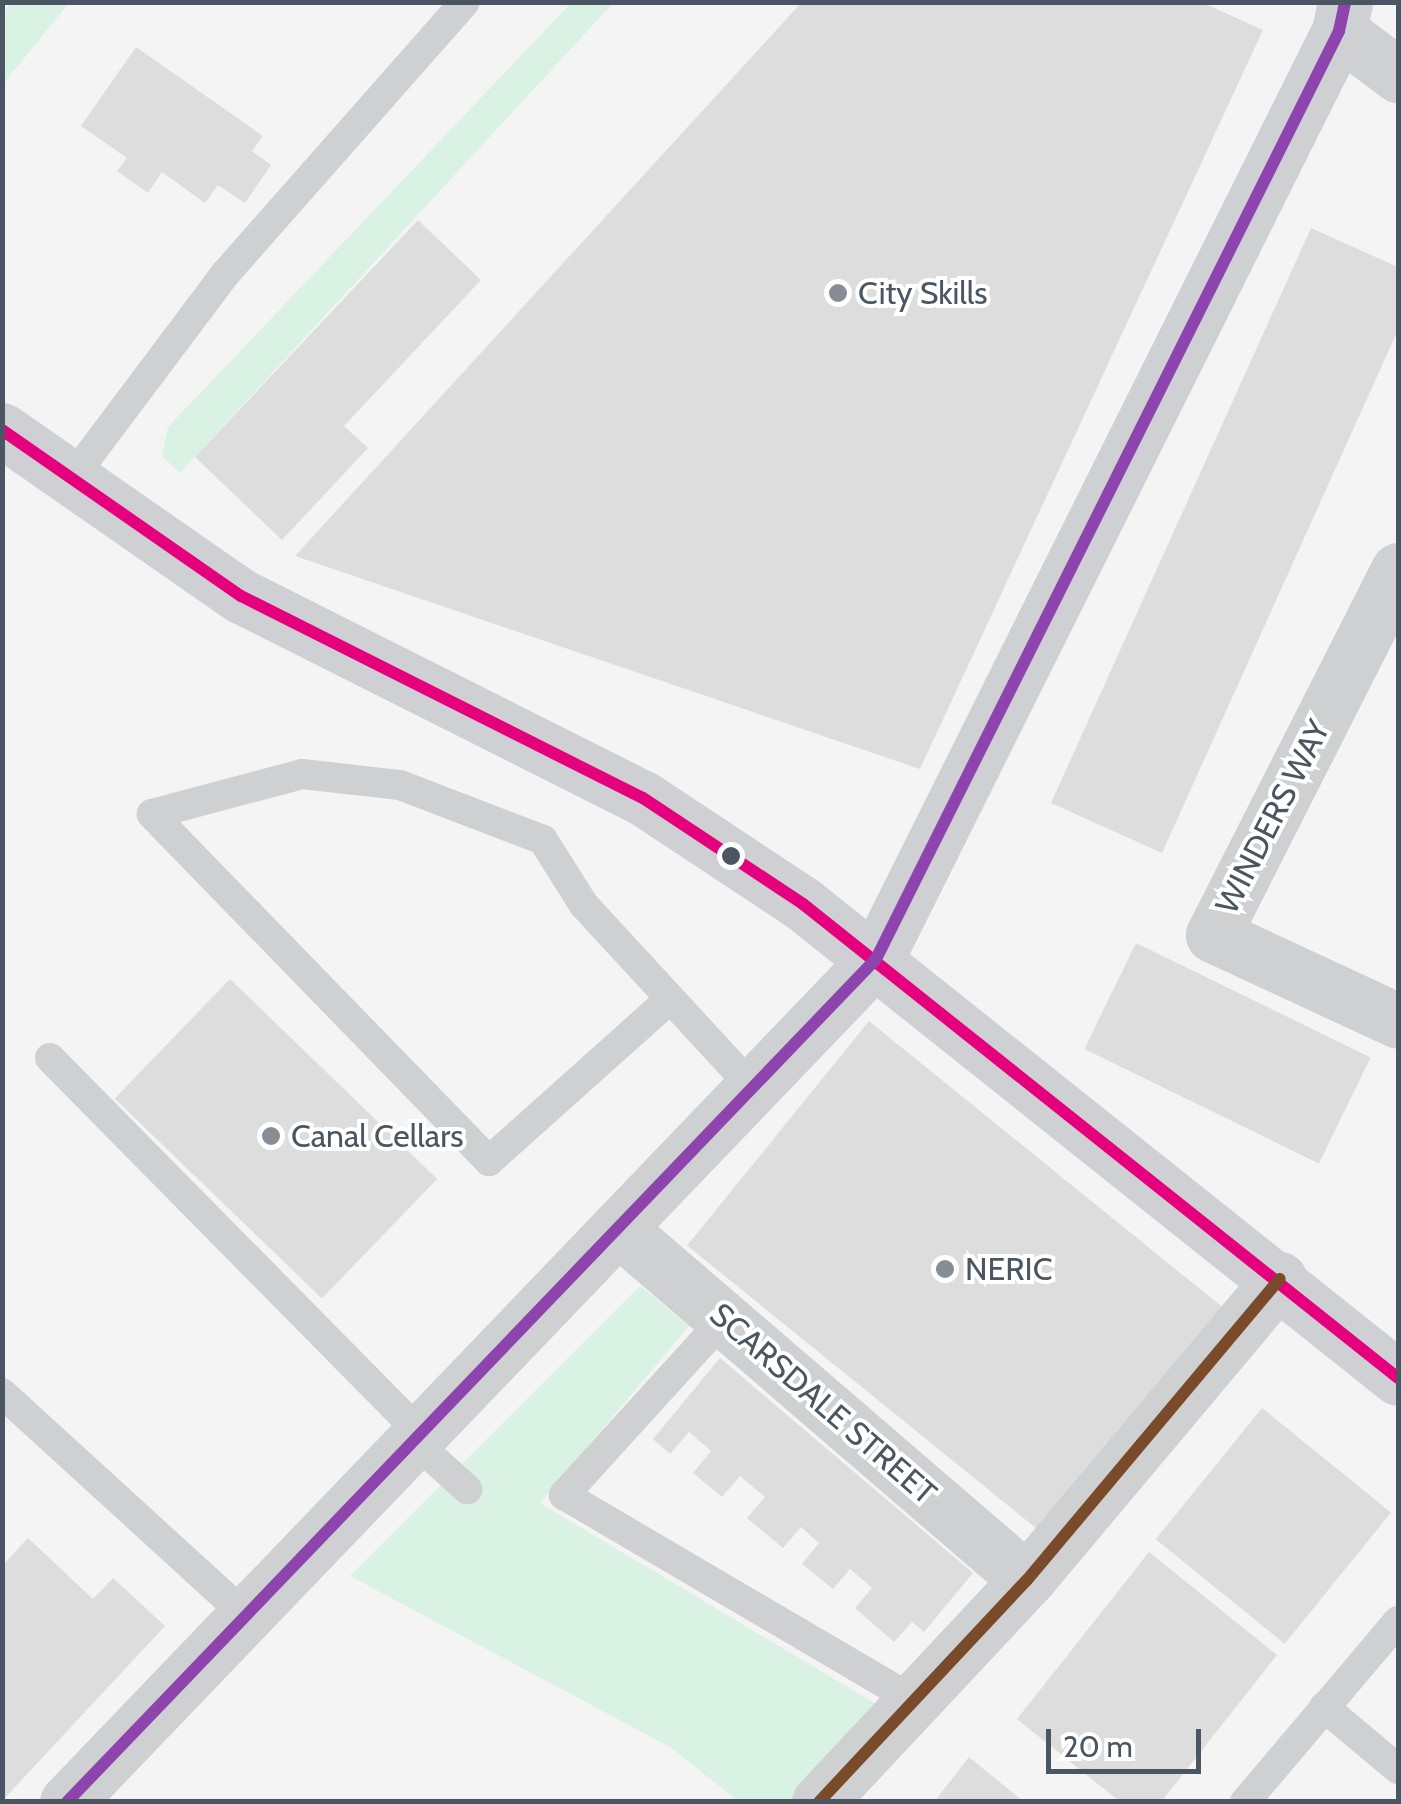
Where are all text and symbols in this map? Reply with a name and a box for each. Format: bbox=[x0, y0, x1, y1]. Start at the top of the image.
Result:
place label: City Skills bbox=[858, 274, 988, 312]
marker: City Skills bbox=[827, 282, 849, 304]
street label: WINDERS WAY bbox=[1208, 714, 1338, 920]
unlabelled marker bbox=[721, 846, 741, 866]
place label: Canal Cellars bbox=[291, 1117, 464, 1155]
marker: Canal Cellars bbox=[260, 1125, 282, 1147]
place label: NERIC bbox=[965, 1250, 1052, 1288]
marker: NERIC bbox=[934, 1258, 956, 1280]
street label: SCARSDALE STREET bbox=[702, 1295, 944, 1513]
scale bar bbox=[1051, 1709, 1206, 1771]
text: 20 m bbox=[1063, 1728, 1133, 1765]

